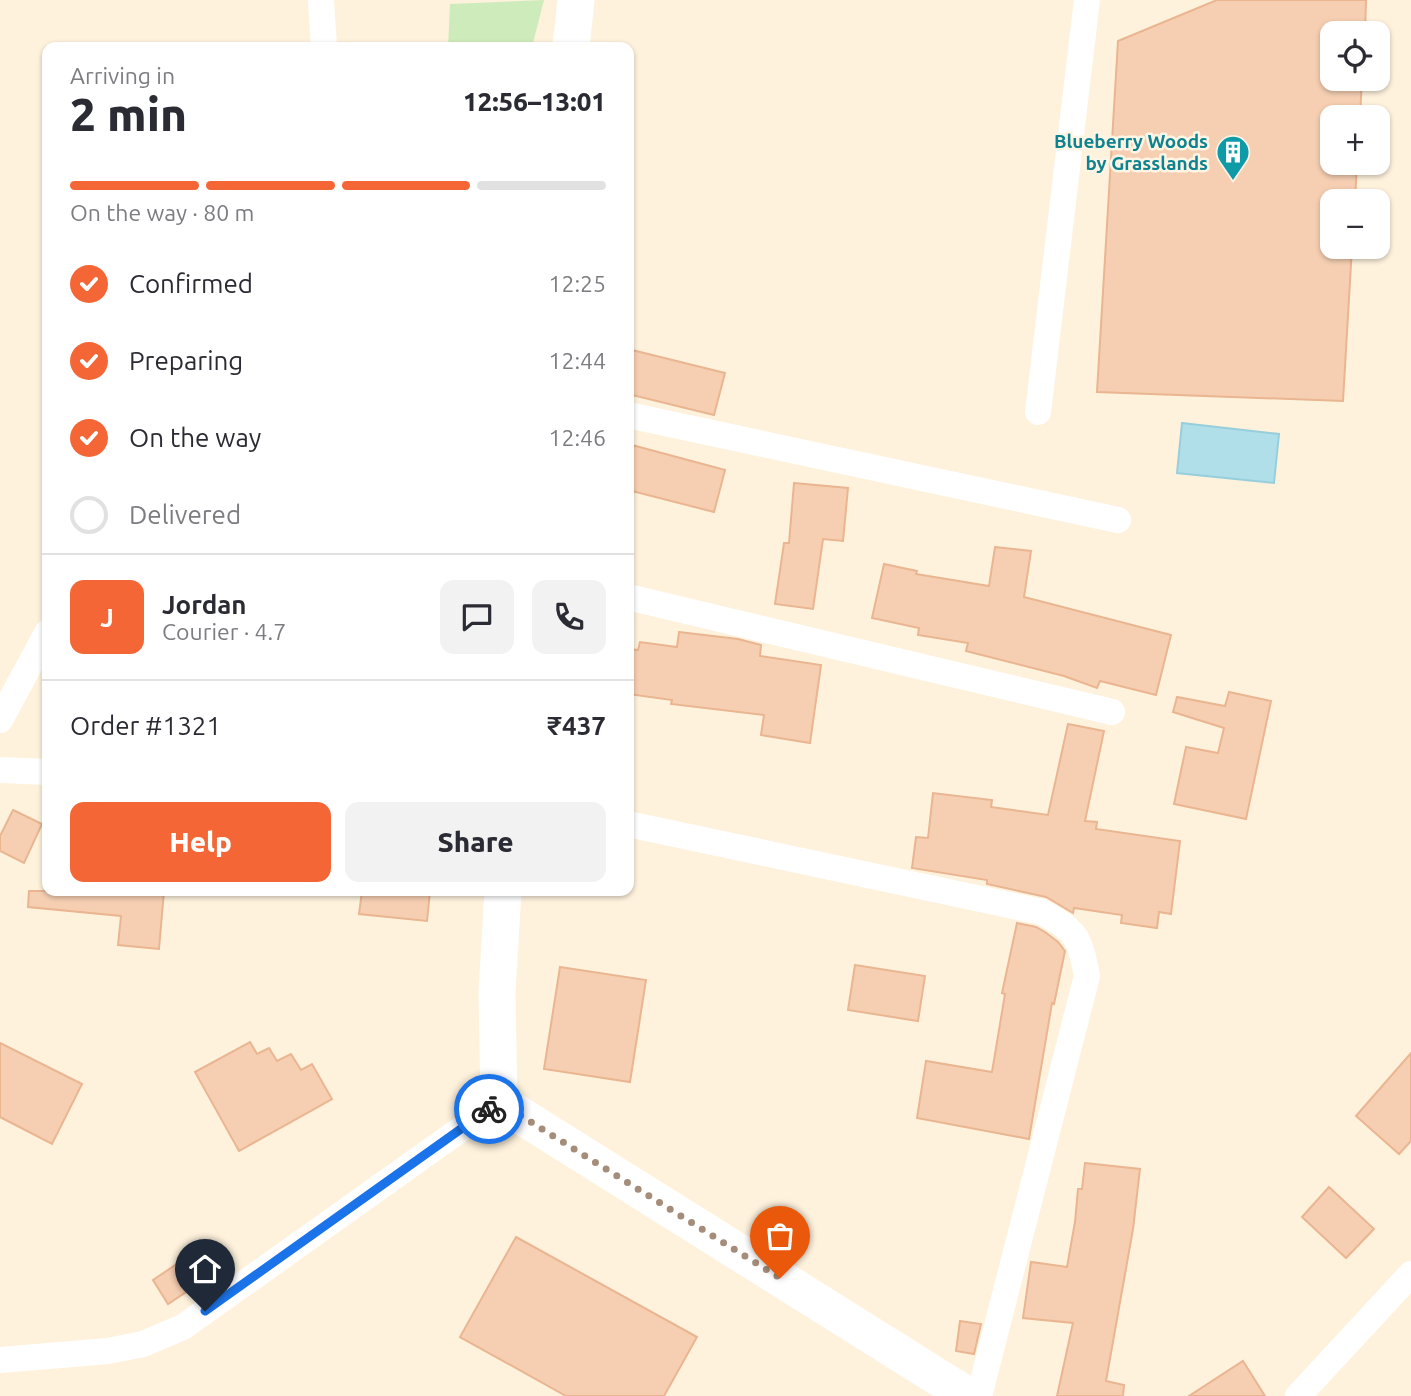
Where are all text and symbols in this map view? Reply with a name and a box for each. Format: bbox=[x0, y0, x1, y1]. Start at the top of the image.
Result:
map controls bbox=[1320, 21, 1390, 259]
button: locate bbox=[1320, 21, 1390, 91]
text: Arriving in bbox=[70, 63, 175, 88]
text: 12:56–13:01 bbox=[463, 87, 606, 116]
text: 2 min bbox=[70, 88, 187, 140]
button: + bbox=[1320, 105, 1390, 175]
place label: Blueberry Woods by Grasslands bbox=[1054, 130, 1208, 174]
building icon: Blueberry Woods by Grasslands bbox=[1214, 133, 1252, 182]
button: − bbox=[1320, 189, 1390, 259]
text: On the way · 80 m bbox=[70, 200, 254, 225]
icon: check bbox=[70, 265, 108, 303]
text: Confirmed bbox=[129, 269, 253, 298]
text: 12:25 bbox=[548, 271, 606, 296]
icon: check bbox=[70, 342, 108, 380]
text: Preparing bbox=[129, 346, 243, 375]
text: 12:44 bbox=[548, 348, 606, 373]
icon: check bbox=[70, 419, 108, 457]
text: On the way bbox=[129, 423, 261, 452]
text: 12:46 bbox=[548, 425, 606, 450]
text: Delivered bbox=[129, 500, 241, 529]
button: chat bbox=[440, 580, 514, 654]
button: phone bbox=[532, 580, 606, 654]
text: Jordan bbox=[162, 590, 247, 619]
text: J bbox=[100, 603, 114, 632]
text: Courier · 4.7 bbox=[162, 619, 286, 644]
text: Order #1321 bbox=[70, 711, 221, 740]
text: ₹437 bbox=[547, 711, 606, 740]
button: Help bbox=[70, 802, 331, 882]
button: Share bbox=[345, 802, 606, 882]
courier bbox=[454, 1074, 524, 1144]
icon: bike bbox=[470, 1090, 508, 1128]
pin bbox=[750, 1206, 810, 1278]
icon: bag bbox=[761, 1217, 799, 1255]
pin bbox=[175, 1239, 235, 1311]
icon: home bbox=[186, 1250, 224, 1288]

